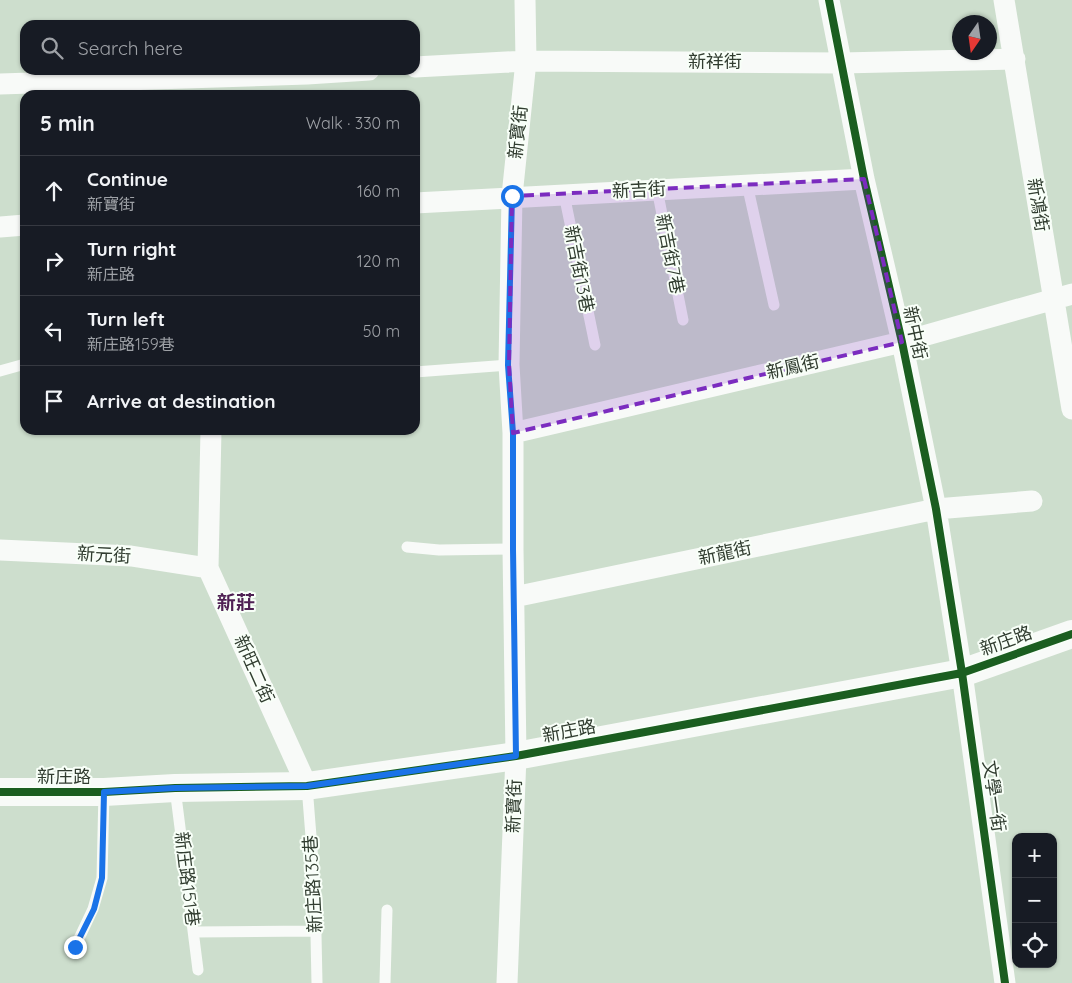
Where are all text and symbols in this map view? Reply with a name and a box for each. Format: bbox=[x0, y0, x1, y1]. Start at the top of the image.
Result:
north arrow bbox=[952, 15, 997, 60]
search box bbox=[20, 20, 420, 75]
icon: search bbox=[38, 34, 66, 62]
text: Search here bbox=[78, 36, 183, 60]
street label: 新祥街 bbox=[688, 50, 742, 73]
street label: 新寶街 bbox=[503, 104, 532, 160]
text: 5 min bbox=[40, 110, 95, 136]
text: Walk · 330 m bbox=[306, 113, 400, 133]
text: Continue bbox=[87, 167, 168, 191]
street label: 新鴻街 bbox=[1023, 176, 1054, 233]
icon: ahead bbox=[40, 177, 68, 205]
street label: 新吉街 bbox=[611, 177, 667, 202]
text: 160 m bbox=[357, 181, 400, 201]
route start bbox=[501, 185, 524, 208]
text: 新寶街 bbox=[87, 194, 135, 214]
street label: 新吉街7巷 bbox=[651, 212, 690, 296]
street label: 新吉街13巷 bbox=[560, 223, 599, 314]
text: Turn right bbox=[87, 237, 176, 261]
icon: right bbox=[40, 247, 68, 275]
text: 120 m bbox=[357, 251, 400, 271]
text: 新庄路 bbox=[87, 264, 135, 284]
street label: 新中街 bbox=[899, 304, 932, 362]
text: Turn left bbox=[87, 307, 165, 331]
icon: left bbox=[40, 317, 68, 345]
text: 50 m bbox=[363, 321, 400, 341]
text: 新庄路159巷 bbox=[87, 334, 175, 354]
street label: 新鳳街 bbox=[764, 349, 822, 384]
icon: arrive bbox=[40, 387, 68, 415]
text: Arrive at destination bbox=[87, 389, 276, 413]
street label: 新龍街 bbox=[696, 536, 754, 569]
street label: 新元街 bbox=[76, 542, 132, 567]
district label: 新莊 bbox=[217, 590, 255, 614]
street label: 新庄路 bbox=[977, 620, 1035, 661]
street label: 新旺二街 bbox=[229, 631, 280, 706]
street label: 新庄路 bbox=[540, 714, 598, 747]
street label: 文學一街 bbox=[978, 759, 1011, 833]
street label: 新庄路 bbox=[37, 765, 91, 788]
street label: 新寶街 bbox=[501, 779, 526, 833]
street label: 新庄路151巷 bbox=[170, 830, 205, 928]
map controls bbox=[1012, 833, 1057, 968]
button: + bbox=[1012, 833, 1057, 878]
street label: 新庄路135巷 bbox=[298, 835, 327, 934]
button: − bbox=[1012, 878, 1057, 923]
button: locate bbox=[1012, 923, 1057, 968]
route end bbox=[64, 936, 87, 959]

